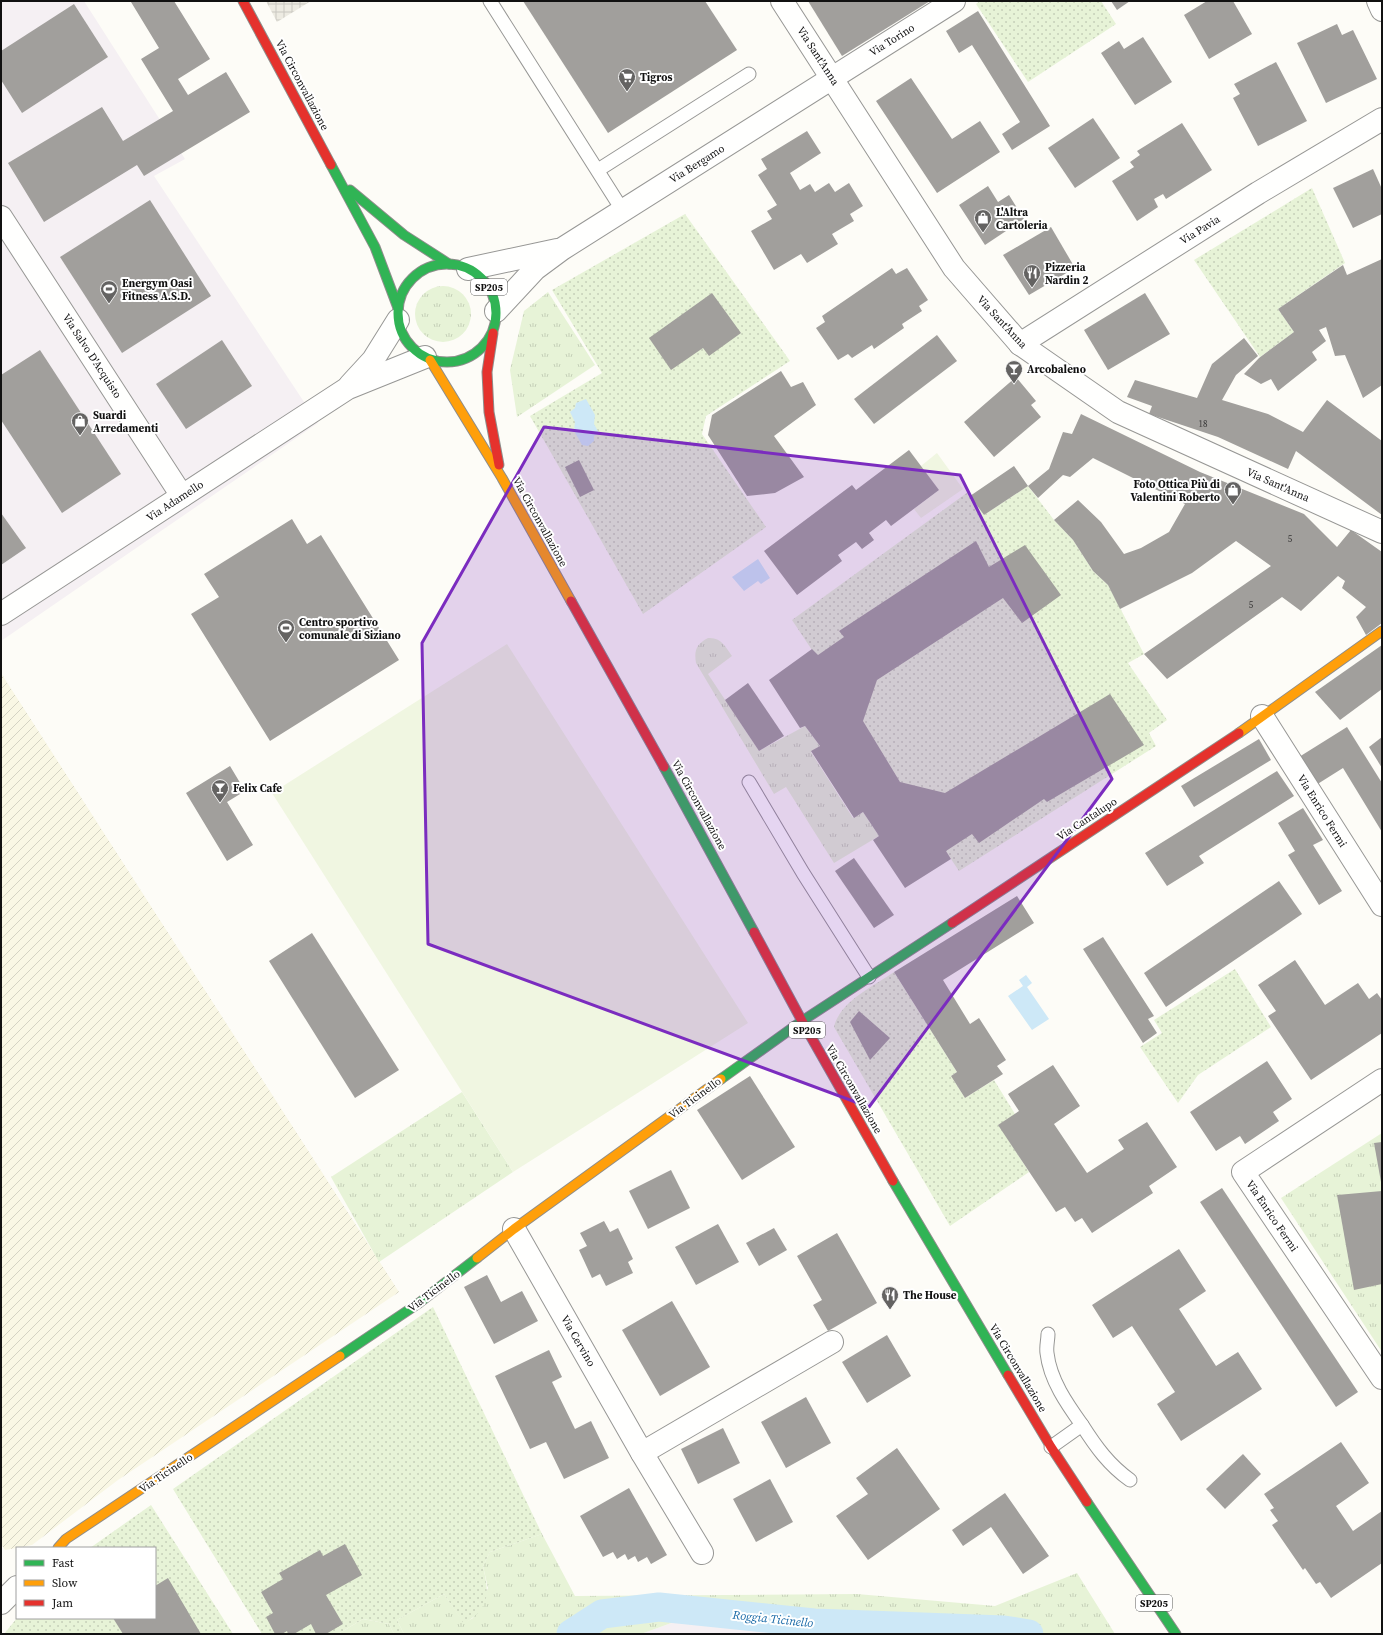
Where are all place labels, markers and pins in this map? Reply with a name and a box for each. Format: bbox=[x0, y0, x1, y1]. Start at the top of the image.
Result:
supermarket icon: Tigros bbox=[617, 67, 637, 92]
place label: Tigros bbox=[640, 70, 672, 85]
place label: L'Altra Cartoleria bbox=[996, 205, 1048, 233]
shop icon: L'Altra Cartoleria bbox=[973, 208, 993, 233]
place label: Pizzeria Nardin 2 bbox=[1045, 260, 1088, 288]
restaurant icon: Pizzeria Nardin 2 bbox=[1022, 263, 1042, 288]
place label: Energym Oasi Fitness A.S.D. bbox=[122, 276, 193, 304]
sports icon: Energym Oasi Fitness A.S.D. bbox=[99, 279, 119, 304]
bar icon: Arcobaleno bbox=[1004, 359, 1024, 384]
place label: Arcobaleno bbox=[1027, 362, 1086, 377]
place label: Suardi Arredamenti bbox=[93, 408, 159, 436]
shop icon: Suardi Arredamenti bbox=[70, 411, 90, 436]
place label: Foto Ottica Più di Valentini Roberto bbox=[1130, 477, 1221, 505]
shop icon: Foto Ottica Più di Valentini Roberto bbox=[1223, 480, 1243, 505]
place label: Centro sportivo comunale di Siziano bbox=[299, 615, 401, 643]
sports icon: Centro sportivo comunale di Siziano bbox=[276, 618, 296, 643]
bar icon: Felix Cafe bbox=[210, 778, 230, 803]
place label: Felix Cafe bbox=[233, 781, 282, 796]
restaurant icon: The House bbox=[880, 1285, 900, 1310]
place label: The House bbox=[903, 1288, 957, 1303]

